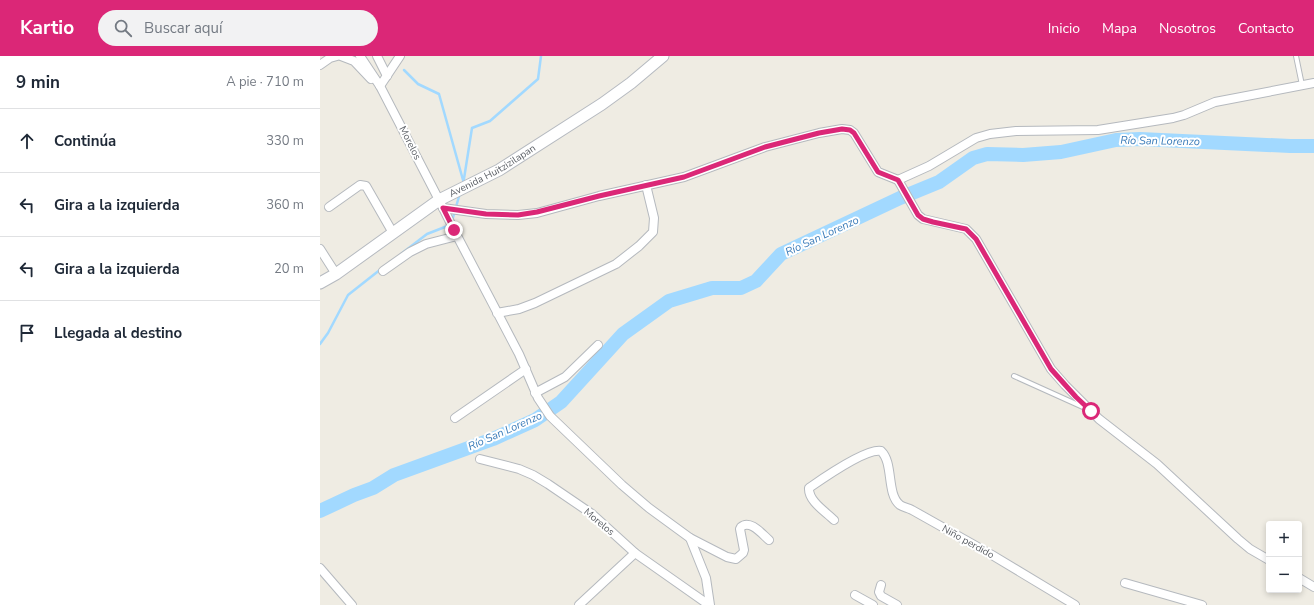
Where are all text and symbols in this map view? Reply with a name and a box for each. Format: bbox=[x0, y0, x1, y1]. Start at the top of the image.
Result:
search box bbox=[98, 10, 378, 46]
text: Kartio bbox=[20, 15, 74, 41]
icon: search bbox=[112, 17, 134, 39]
text: Buscar aquí bbox=[144, 18, 223, 38]
text: Inicio bbox=[1048, 19, 1080, 38]
text: Mapa bbox=[1102, 19, 1137, 38]
text: Nosotros bbox=[1159, 19, 1216, 38]
text: Contacto bbox=[1238, 19, 1294, 38]
text: 9 min bbox=[16, 71, 60, 94]
text: A pie · 710 m bbox=[226, 73, 304, 91]
street label: Morelos bbox=[396, 124, 425, 162]
icon: ahead bbox=[16, 130, 38, 152]
text: Continúa bbox=[54, 131, 116, 151]
text: 330 m bbox=[266, 132, 304, 150]
water label: Río San Lorenzo bbox=[1120, 133, 1200, 149]
street label: Avenida Huitzizilapan bbox=[447, 141, 538, 201]
icon: left bbox=[16, 194, 38, 216]
text: Gira a la izquierda bbox=[54, 195, 180, 215]
text: 360 m bbox=[266, 196, 304, 214]
water label: Río San Lorenzo bbox=[783, 212, 861, 260]
route end bbox=[445, 221, 463, 239]
icon: left bbox=[16, 258, 38, 280]
text: Gira a la izquierda bbox=[54, 259, 180, 279]
text: 20 m bbox=[274, 260, 304, 278]
icon: arrive bbox=[16, 322, 38, 344]
text: Llegada al destino bbox=[54, 323, 182, 343]
route start bbox=[1082, 402, 1100, 420]
water label: Río San Lorenzo bbox=[466, 408, 544, 454]
street label: Morelos bbox=[581, 505, 618, 539]
map controls bbox=[1266, 521, 1302, 593]
button: + bbox=[1266, 521, 1302, 557]
street label: Niño perdido bbox=[939, 522, 997, 562]
button: − bbox=[1266, 557, 1302, 593]

